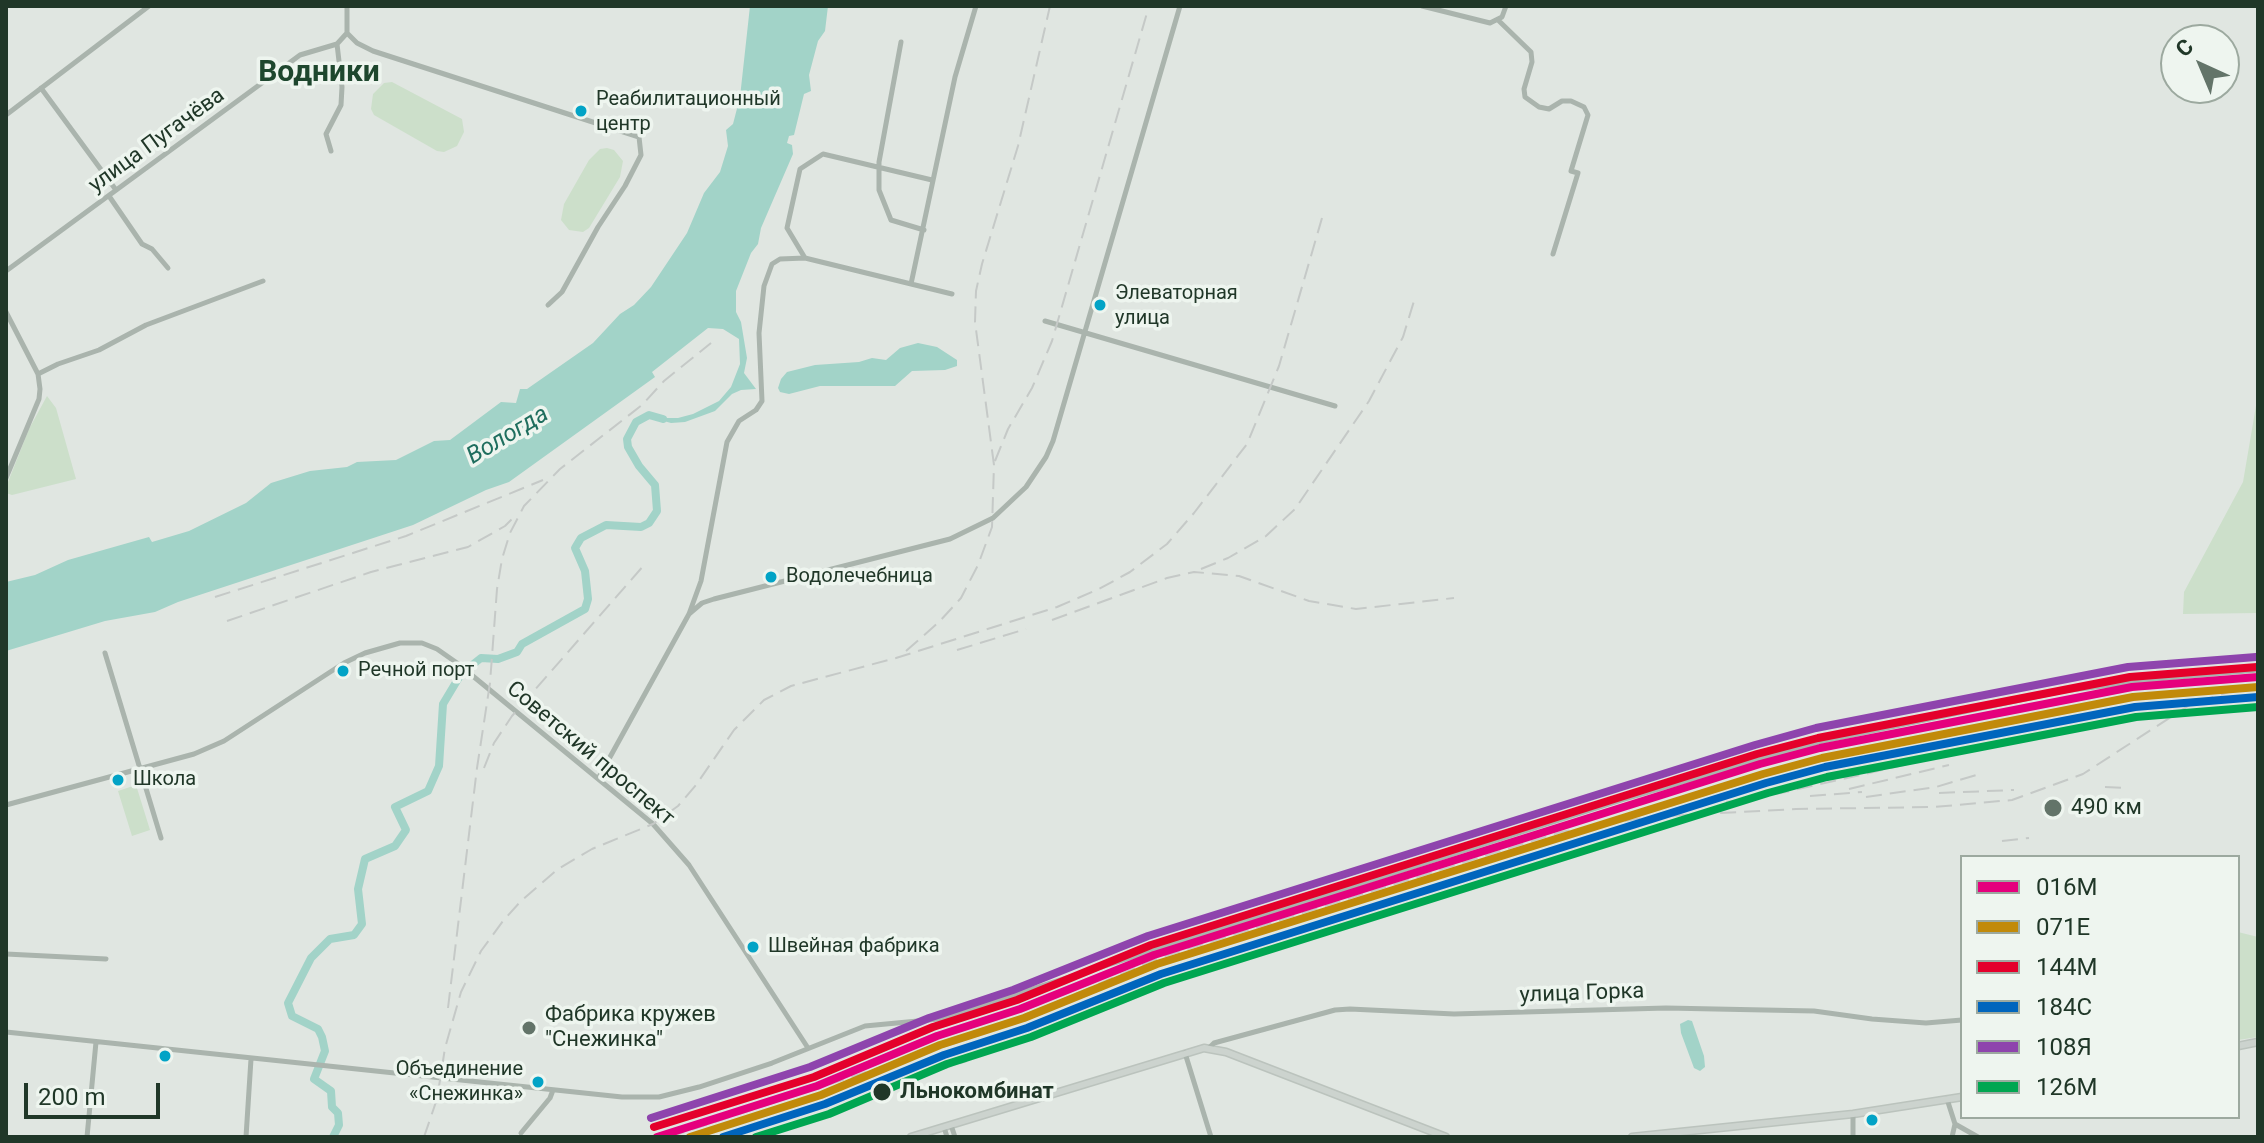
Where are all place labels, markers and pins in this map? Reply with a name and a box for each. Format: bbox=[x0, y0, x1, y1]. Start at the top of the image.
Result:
place label: Реабилитационный центр bbox=[596, 88, 781, 135]
marker: Реабилитационный центр bbox=[573, 103, 589, 119]
place label: Элеваторная улица bbox=[1115, 282, 1238, 329]
marker: Элеваторная улица bbox=[1092, 297, 1108, 313]
place label: Водолечебница bbox=[786, 565, 933, 589]
marker: Водолечебница bbox=[763, 569, 779, 585]
place label: Речной порт bbox=[358, 659, 474, 683]
marker: Речной порт bbox=[335, 663, 351, 679]
place label: Школа bbox=[133, 768, 196, 792]
marker: Школа bbox=[110, 772, 126, 788]
place label: 490 км bbox=[2071, 795, 2142, 821]
marker: 490 км bbox=[2042, 797, 2064, 819]
place label: Швейная фабрика bbox=[768, 935, 940, 959]
marker: Швейная фабрика bbox=[745, 939, 761, 955]
place label: Фабрика кружев "Снежинка" bbox=[545, 1002, 716, 1054]
marker: Фабрика кружев "Снежинка" bbox=[520, 1019, 538, 1037]
unlabelled marker bbox=[157, 1048, 173, 1064]
place label: Объединение «Снежинка» bbox=[396, 1058, 523, 1105]
marker: Объединение «Снежинка» bbox=[530, 1074, 546, 1090]
place label: Льнокомбинат bbox=[900, 1079, 1054, 1105]
marker: Льнокомбинат bbox=[871, 1081, 893, 1103]
unlabelled marker bbox=[1864, 1112, 1880, 1128]

